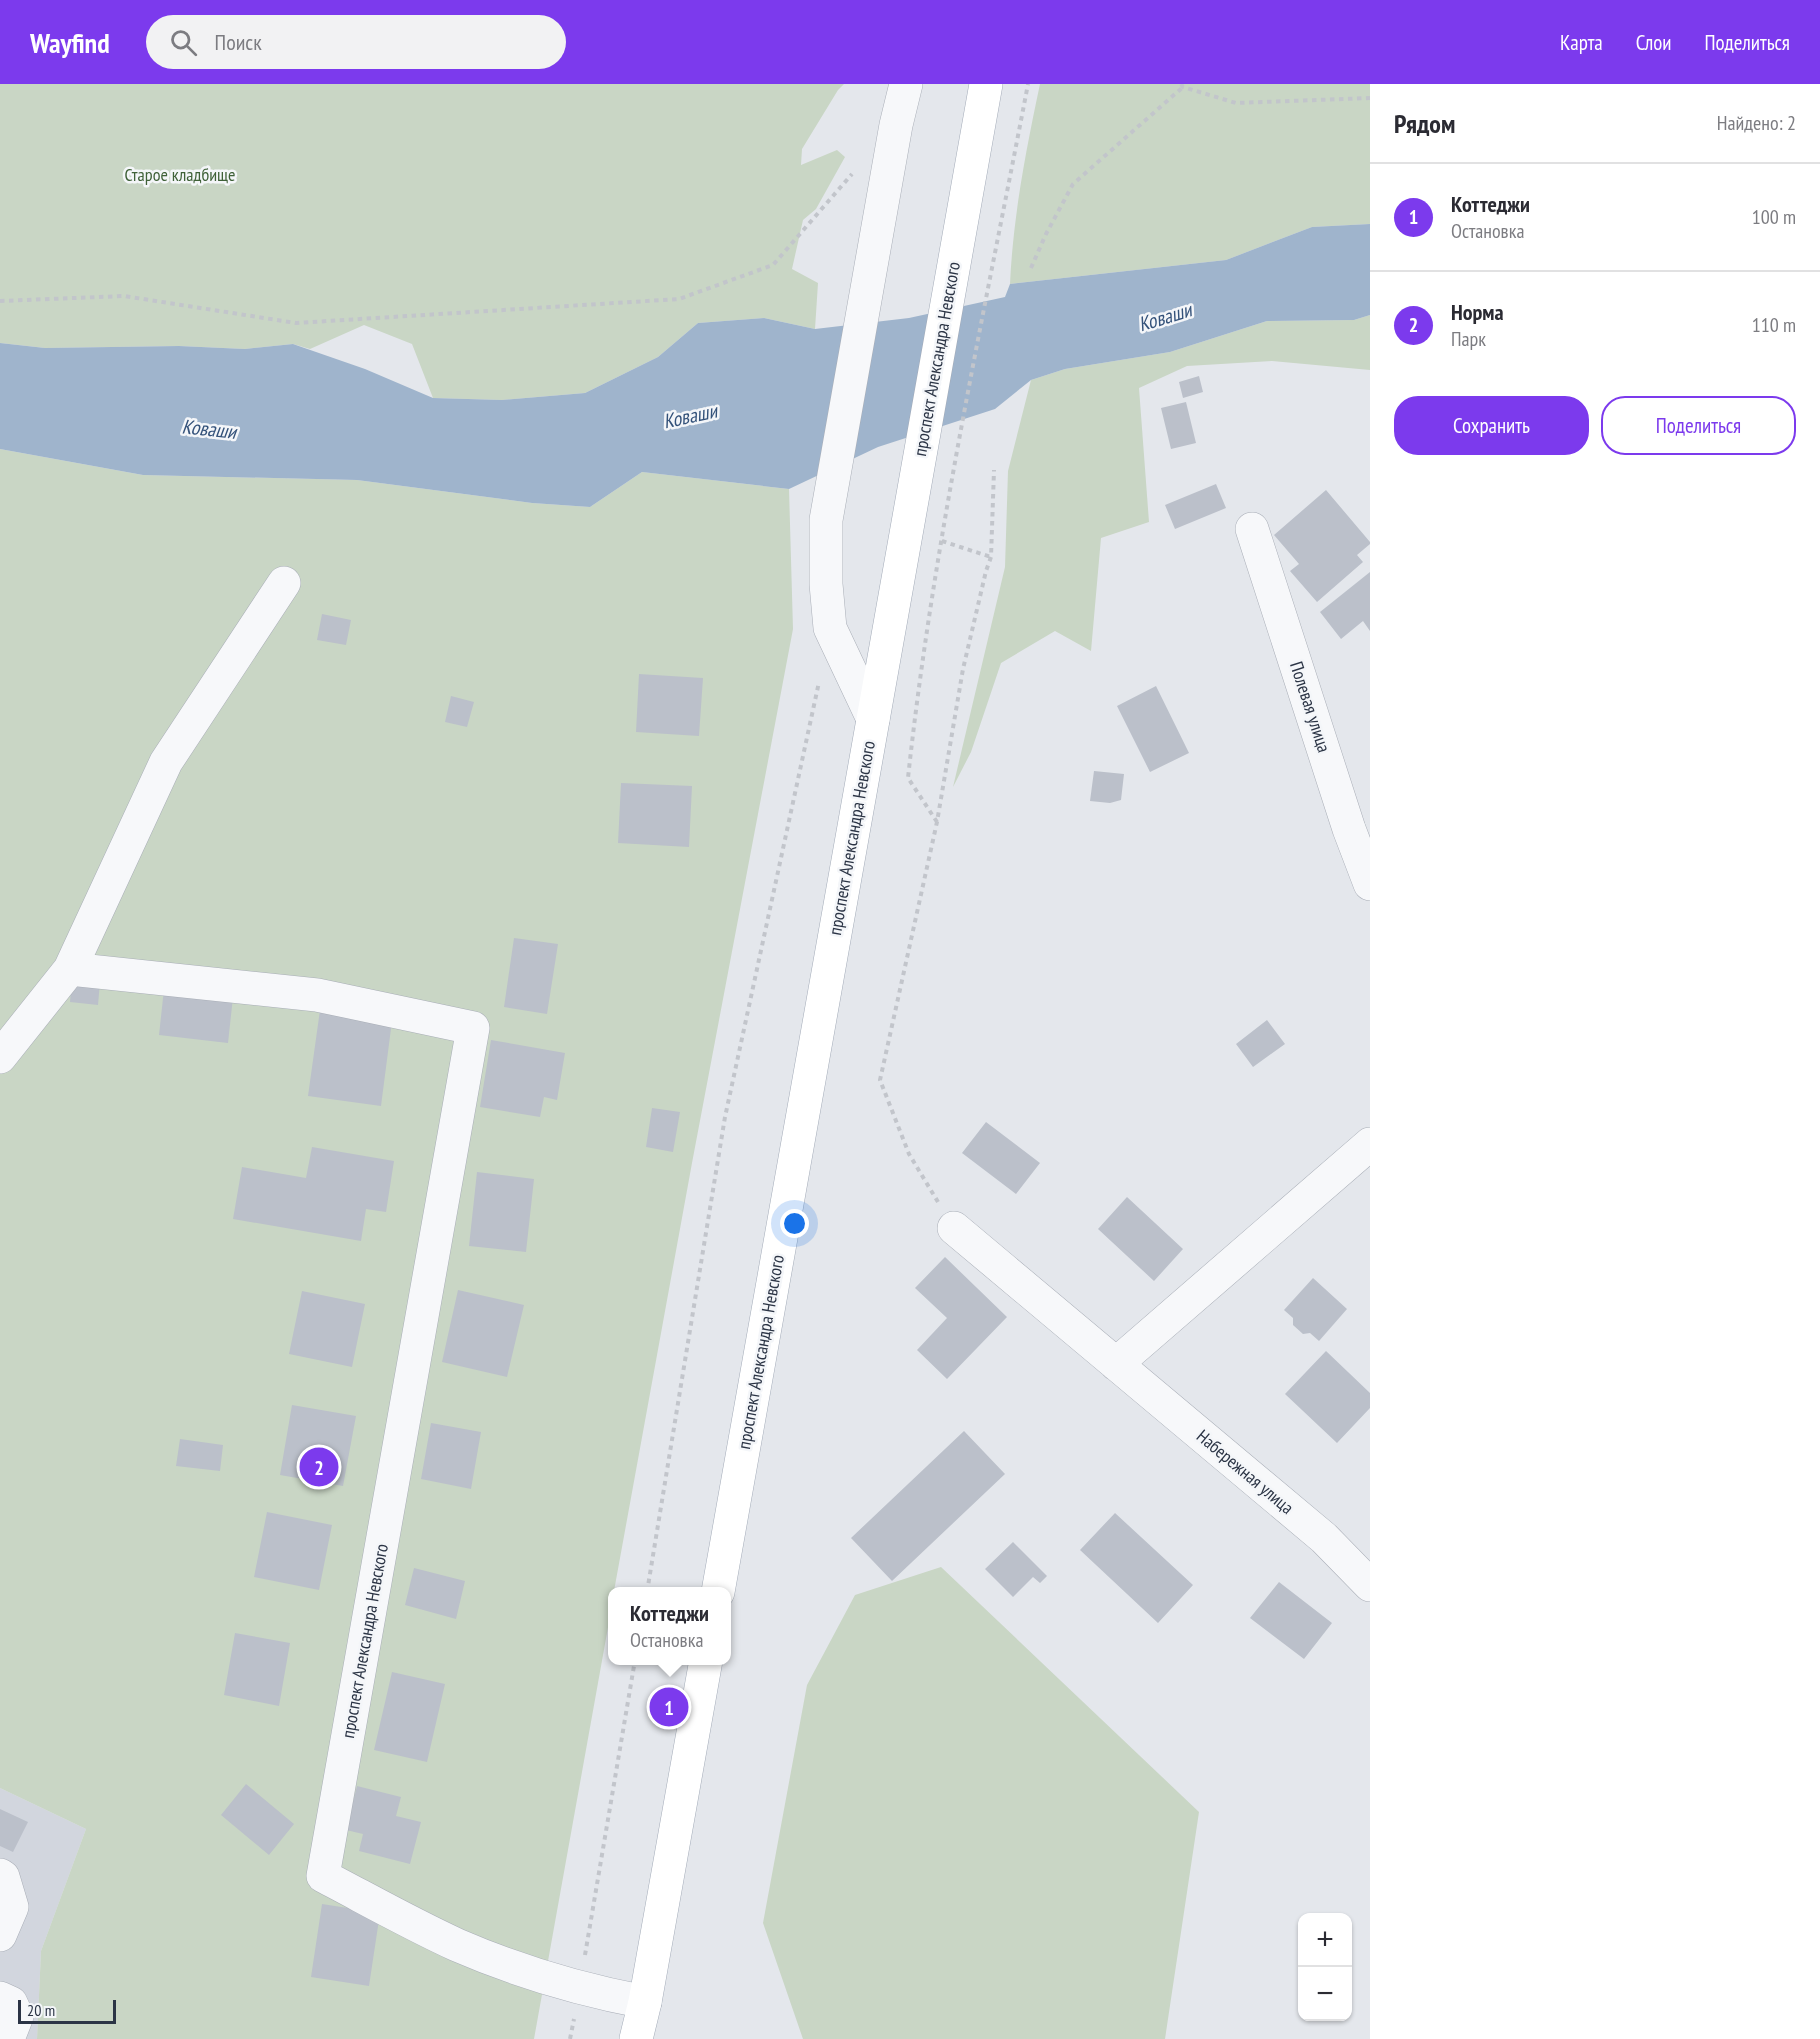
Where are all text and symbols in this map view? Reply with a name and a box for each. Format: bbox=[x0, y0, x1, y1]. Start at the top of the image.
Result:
search box bbox=[146, 15, 566, 69]
text: Wayfind bbox=[30, 24, 110, 61]
icon: search bbox=[167, 26, 200, 59]
text: Поиск bbox=[215, 28, 262, 56]
text: Карта bbox=[1560, 29, 1603, 56]
text: Слои bbox=[1636, 29, 1671, 56]
text: Поделиться bbox=[1704, 29, 1790, 56]
text: Рядом bbox=[1394, 107, 1455, 140]
text: Найдено: 2 bbox=[1717, 110, 1796, 136]
park label: Старое кладбище bbox=[125, 163, 235, 186]
text: Коттеджи bbox=[1451, 190, 1530, 218]
text: 1 bbox=[1409, 204, 1418, 230]
text: 100 m bbox=[1752, 204, 1796, 230]
text: Остановка bbox=[1451, 218, 1524, 244]
street label: проспект Александра Невского bbox=[908, 260, 965, 458]
water label: Коваши bbox=[1135, 296, 1197, 337]
text: Норма bbox=[1451, 298, 1504, 326]
text: 2 bbox=[1409, 312, 1418, 338]
text: 110 m bbox=[1752, 312, 1796, 338]
text: Парк bbox=[1451, 326, 1486, 352]
button: Сохранить bbox=[1394, 396, 1589, 455]
button: Поделиться bbox=[1601, 396, 1796, 455]
water label: Коваши bbox=[661, 397, 721, 434]
water label: Коваши bbox=[181, 413, 240, 445]
street label: Полевая улица bbox=[1285, 659, 1336, 755]
street label: проспект Александра Невского bbox=[823, 739, 880, 937]
your location bbox=[780, 1209, 809, 1238]
street label: проспект Александра Невского bbox=[732, 1253, 789, 1451]
street label: Набережная улица bbox=[1192, 1424, 1298, 1519]
pin: 2 bbox=[300, 1444, 338, 1490]
street label: проспект Александра Невского bbox=[336, 1542, 393, 1740]
popup bbox=[608, 1587, 731, 1665]
text: Коттеджи bbox=[630, 1599, 709, 1627]
text: Остановка bbox=[630, 1627, 703, 1653]
pin: 1 bbox=[650, 1684, 688, 1730]
map controls bbox=[1298, 1913, 1352, 2021]
button: + bbox=[1298, 1913, 1352, 1967]
button: − bbox=[1298, 1967, 1352, 2021]
scale bar bbox=[18, 1997, 116, 2024]
text: 20 m bbox=[27, 2000, 55, 2020]

